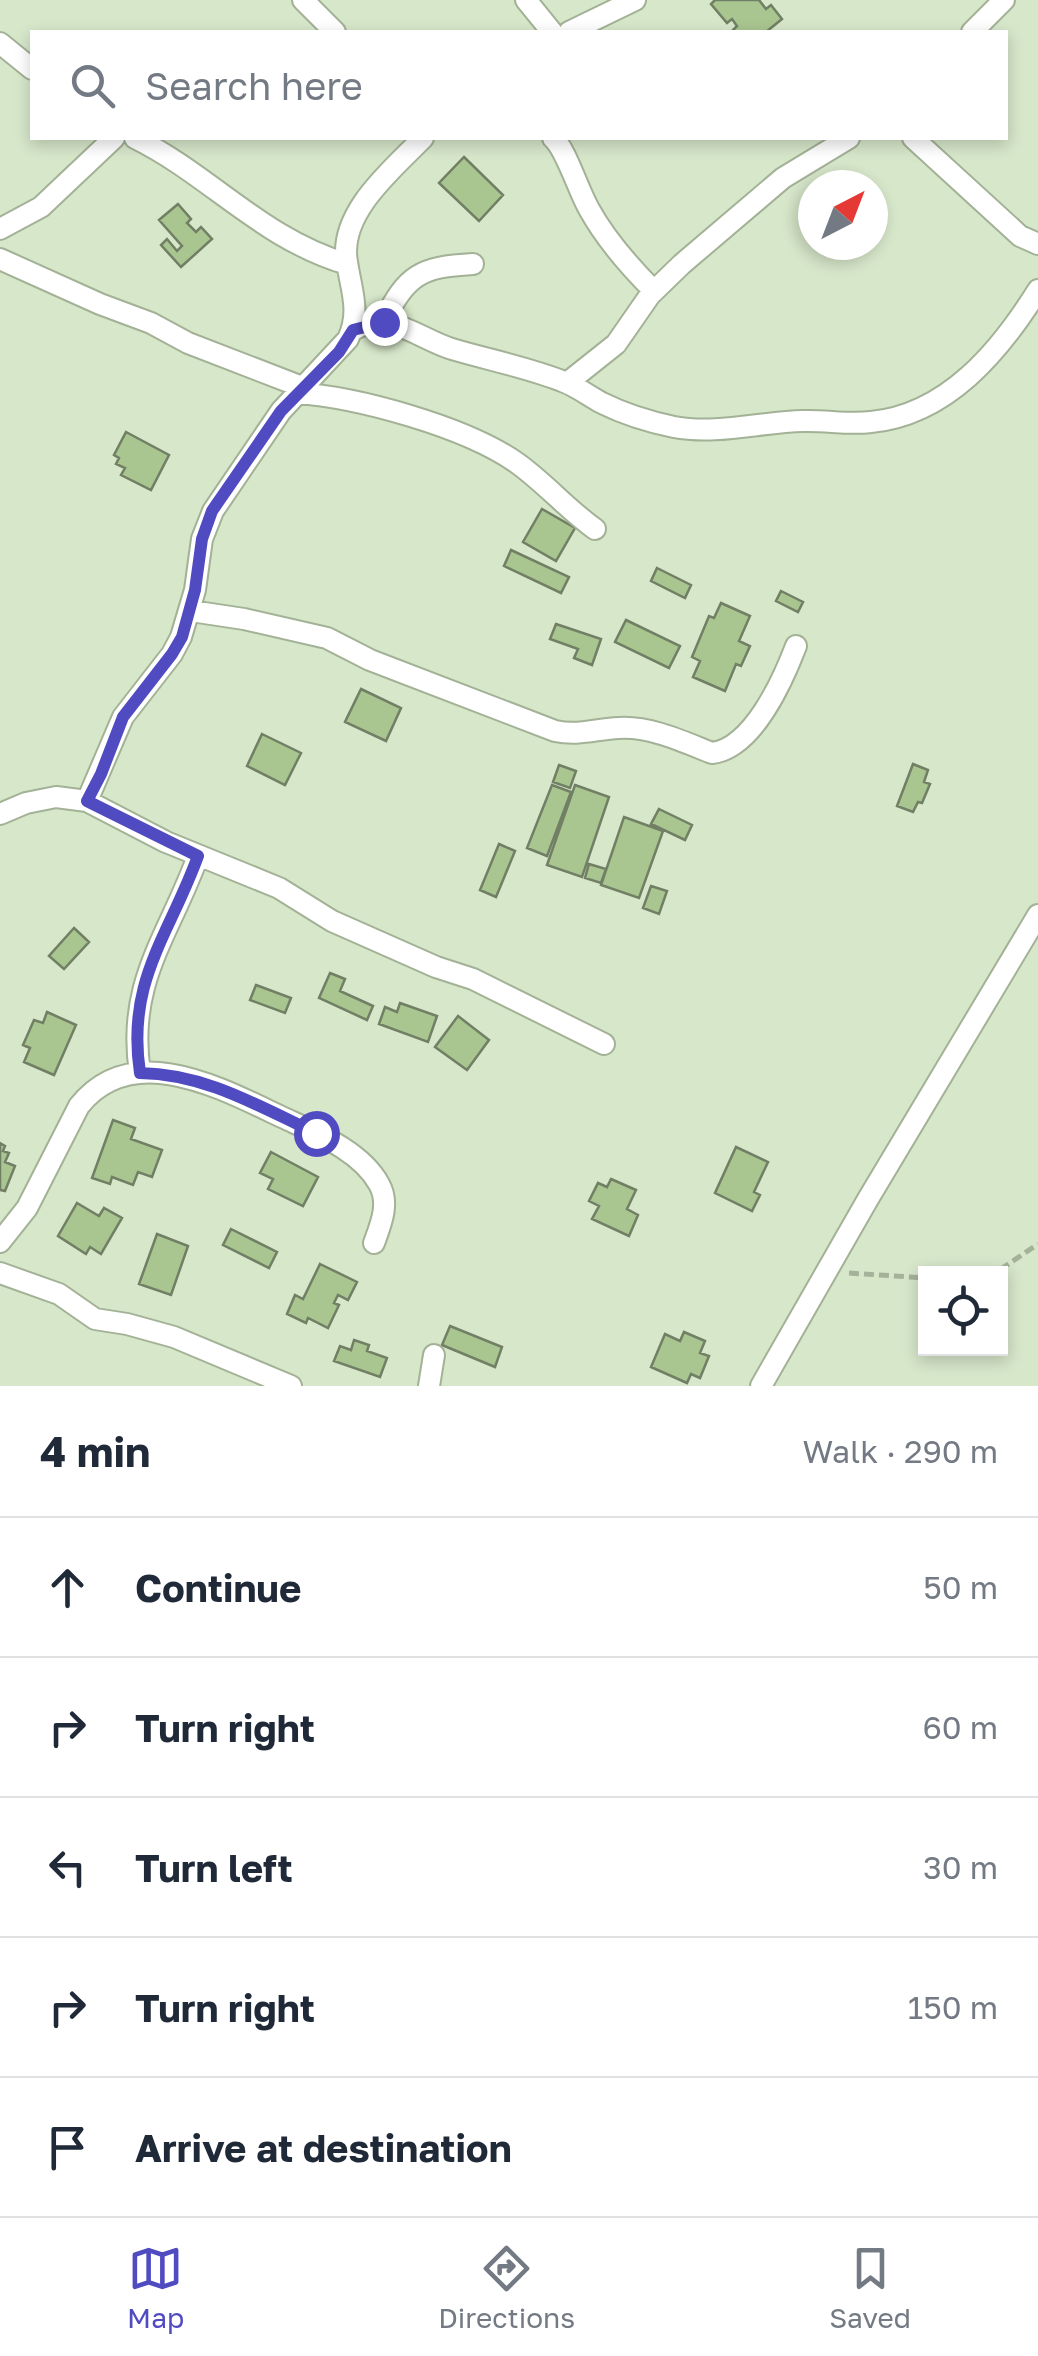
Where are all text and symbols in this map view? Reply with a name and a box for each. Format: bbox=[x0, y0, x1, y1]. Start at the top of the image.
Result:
search box bbox=[30, 30, 1008, 140]
icon: search bbox=[65, 58, 120, 113]
text: Search here bbox=[145, 63, 363, 108]
north arrow bbox=[798, 170, 888, 260]
route end bbox=[362, 300, 408, 346]
route start bbox=[294, 1111, 340, 1157]
map controls bbox=[918, 1266, 1008, 1356]
button: locate bbox=[918, 1266, 1008, 1356]
text: 4 min bbox=[40, 1426, 150, 1476]
text: Walk · 290 m bbox=[802, 1432, 998, 1470]
icon: ahead bbox=[40, 1560, 95, 1615]
text: Continue bbox=[135, 1565, 301, 1610]
text: 50 m bbox=[923, 1568, 998, 1606]
icon: right bbox=[40, 1700, 95, 1755]
text: Turn right bbox=[135, 1705, 315, 1750]
text: 60 m bbox=[922, 1708, 998, 1746]
icon: left bbox=[40, 1840, 95, 1895]
text: Turn left bbox=[135, 1845, 293, 1890]
text: 30 m bbox=[923, 1848, 998, 1886]
icon: right bbox=[40, 1980, 95, 2035]
text: Turn right bbox=[135, 1985, 315, 2030]
text: 150 m bbox=[908, 1988, 998, 2026]
icon: arrive bbox=[40, 2120, 95, 2175]
text: Arrive at destination bbox=[135, 2125, 512, 2170]
tab: Map bbox=[127, 2241, 184, 2334]
tab: Directions bbox=[438, 2241, 575, 2334]
tab: Saved bbox=[829, 2241, 911, 2334]

